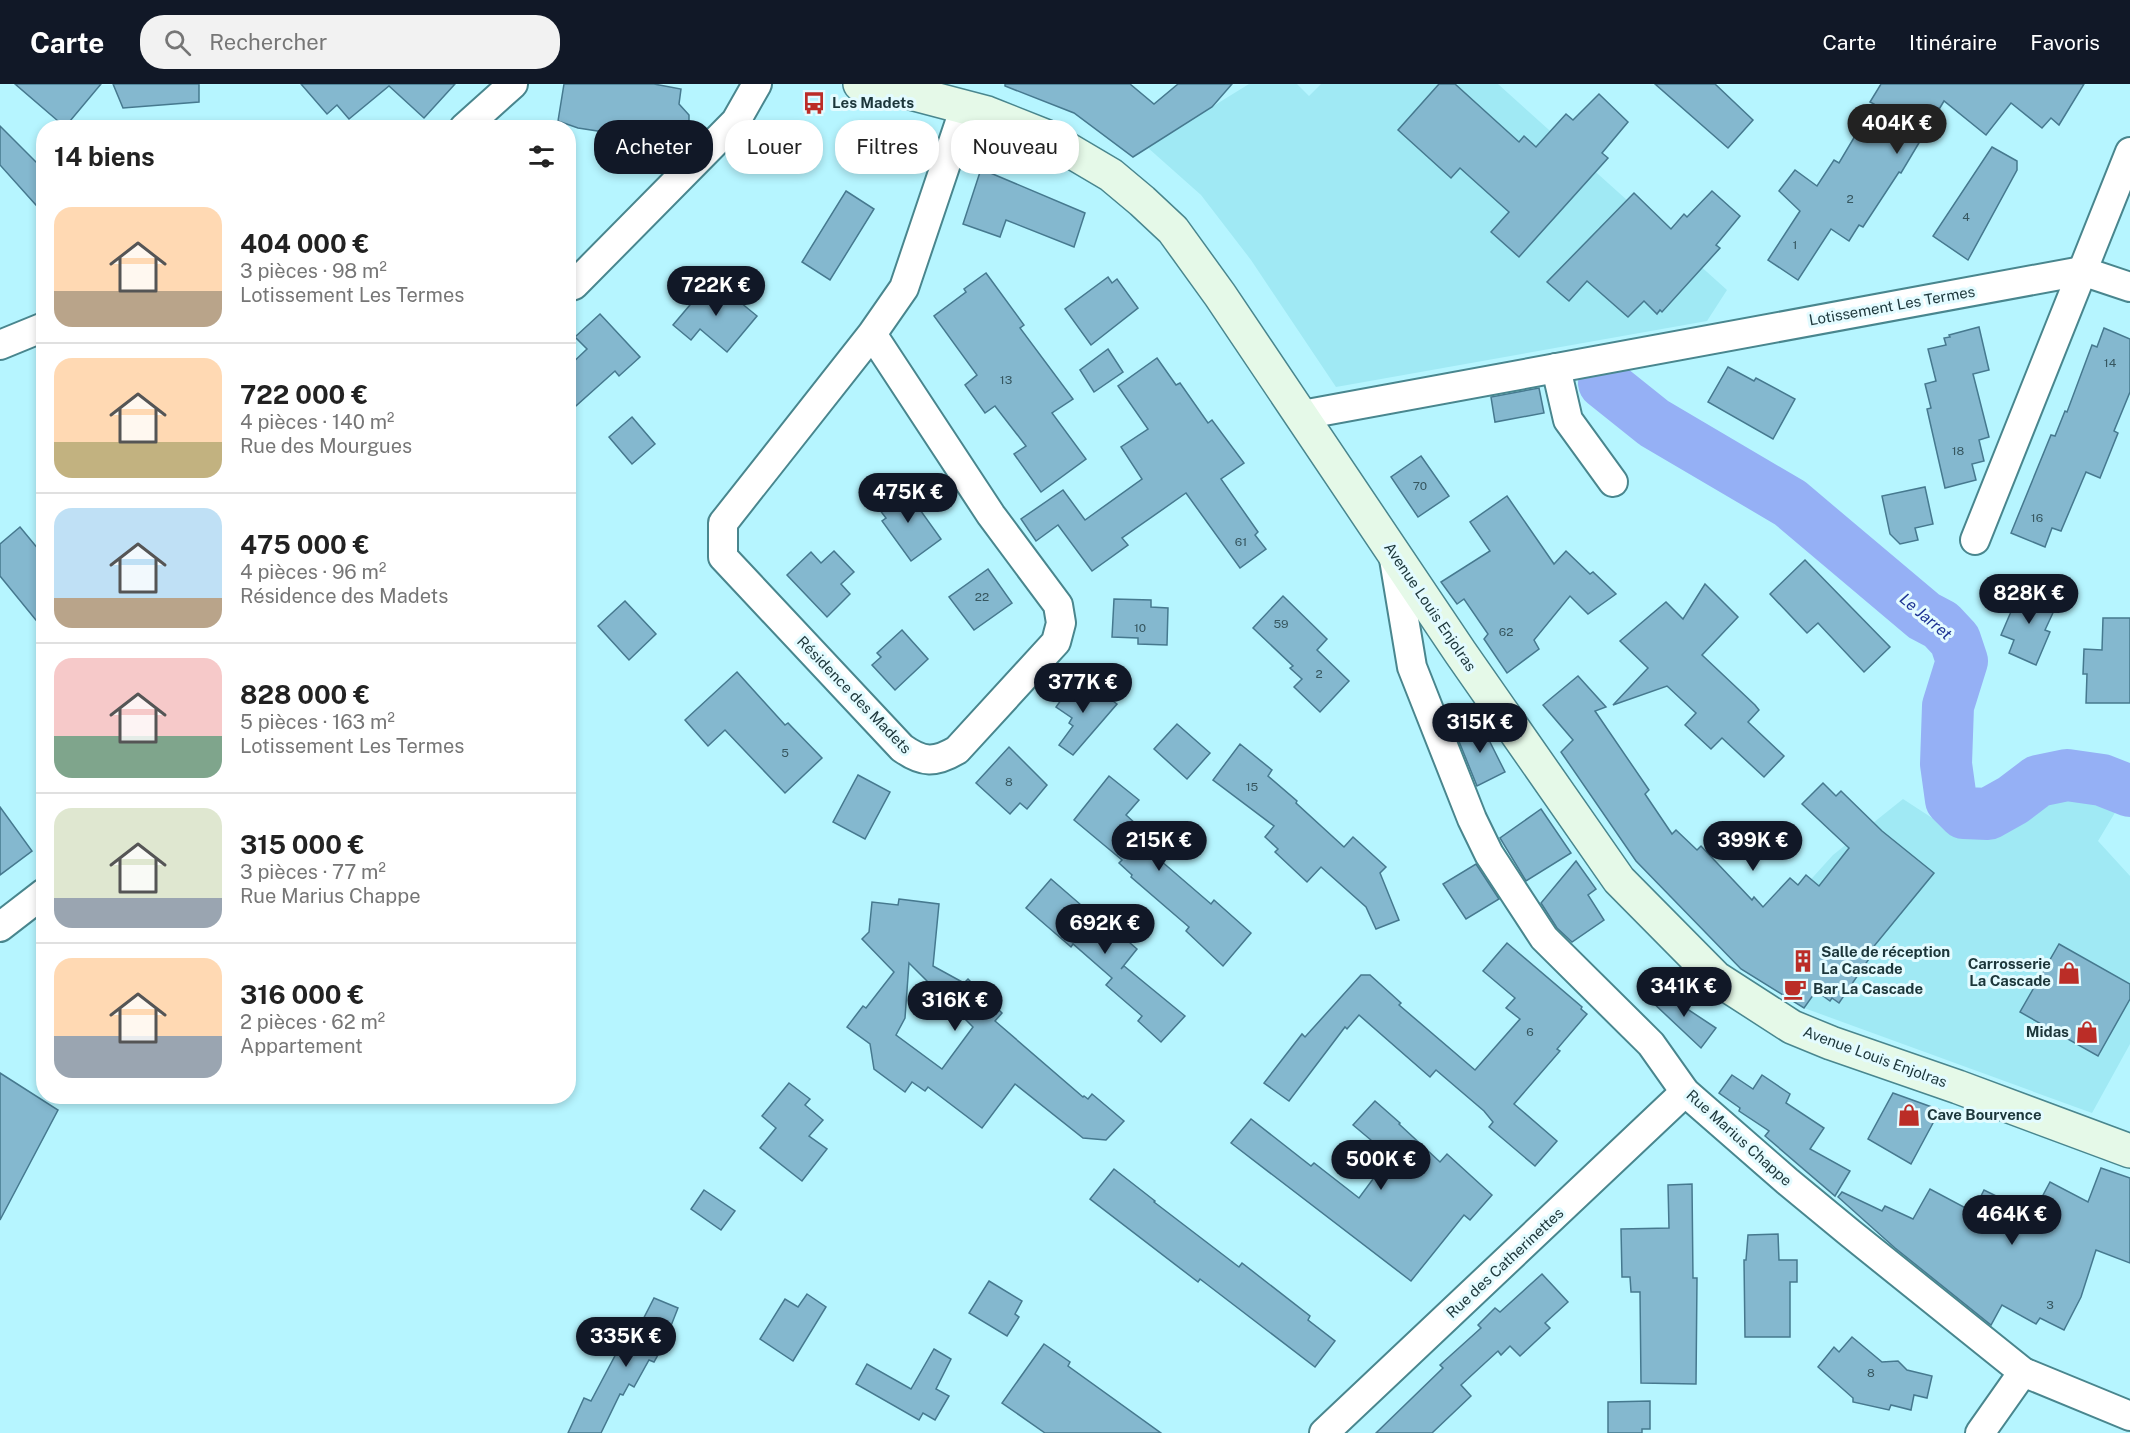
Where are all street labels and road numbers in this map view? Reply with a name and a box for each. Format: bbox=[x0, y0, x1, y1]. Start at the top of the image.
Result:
street label: Lotissement Les Termes bbox=[1808, 283, 1976, 328]
street label: Avenue Louis Enjolras bbox=[1381, 539, 1480, 674]
street label: Résidence des Madets bbox=[794, 633, 915, 757]
street label: Avenue Louis Enjolras bbox=[1801, 1023, 1949, 1090]
street label: Rue Marius Chappe bbox=[1683, 1086, 1795, 1189]
street label: Rue des Catherinettes bbox=[1443, 1204, 1567, 1321]

